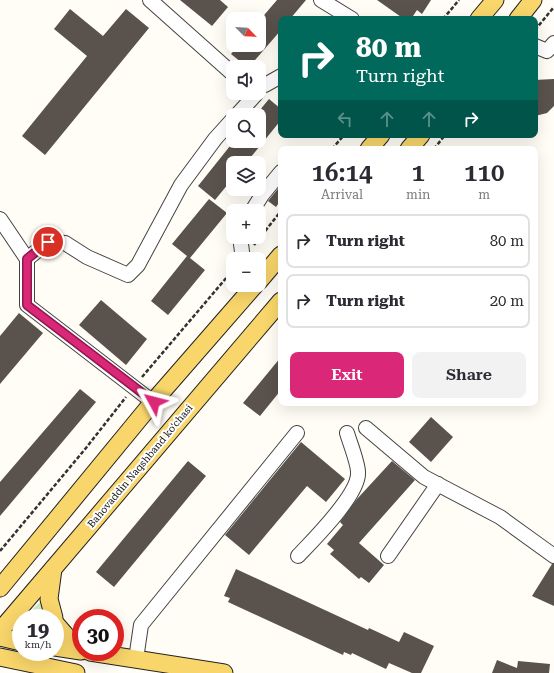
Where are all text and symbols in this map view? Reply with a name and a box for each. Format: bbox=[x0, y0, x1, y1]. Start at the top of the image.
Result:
north arrow bbox=[226, 12, 266, 52]
map controls bbox=[226, 12, 266, 292]
text: 80 m bbox=[356, 31, 421, 64]
icon: right bbox=[290, 32, 342, 84]
button: sound bbox=[226, 60, 266, 100]
text: Turn right bbox=[356, 65, 444, 86]
button: search bbox=[226, 108, 266, 148]
icon: left bbox=[334, 108, 356, 130]
icon: ahead bbox=[376, 108, 398, 130]
icon: ahead bbox=[418, 108, 440, 130]
icon: right bbox=[460, 108, 482, 130]
button: layers bbox=[226, 156, 266, 196]
text: 16:14 bbox=[312, 159, 372, 187]
text: 1 bbox=[412, 159, 425, 187]
text: 110 bbox=[464, 159, 504, 187]
text: Arrival bbox=[321, 187, 363, 202]
text: min bbox=[406, 187, 430, 202]
text: m bbox=[478, 187, 490, 202]
button: + bbox=[226, 204, 266, 244]
pin bbox=[31, 225, 65, 259]
icon: right bbox=[292, 230, 314, 252]
icon: arrive bbox=[37, 231, 59, 253]
text: Turn right bbox=[326, 232, 405, 250]
text: 80 m bbox=[490, 232, 524, 250]
button: − bbox=[226, 252, 266, 292]
icon: right bbox=[292, 290, 314, 312]
text: Turn right bbox=[326, 292, 405, 310]
text: 20 m bbox=[490, 292, 524, 310]
button: Exit bbox=[290, 352, 404, 398]
button: Share bbox=[412, 352, 526, 398]
position arrow bbox=[133, 381, 175, 423]
street label: Bahovaddin Naqshband ko'chasi bbox=[85, 402, 195, 530]
speed limit sign: 30 bbox=[72, 609, 124, 661]
text: 19 bbox=[27, 618, 49, 642]
text: km/h bbox=[25, 639, 51, 650]

